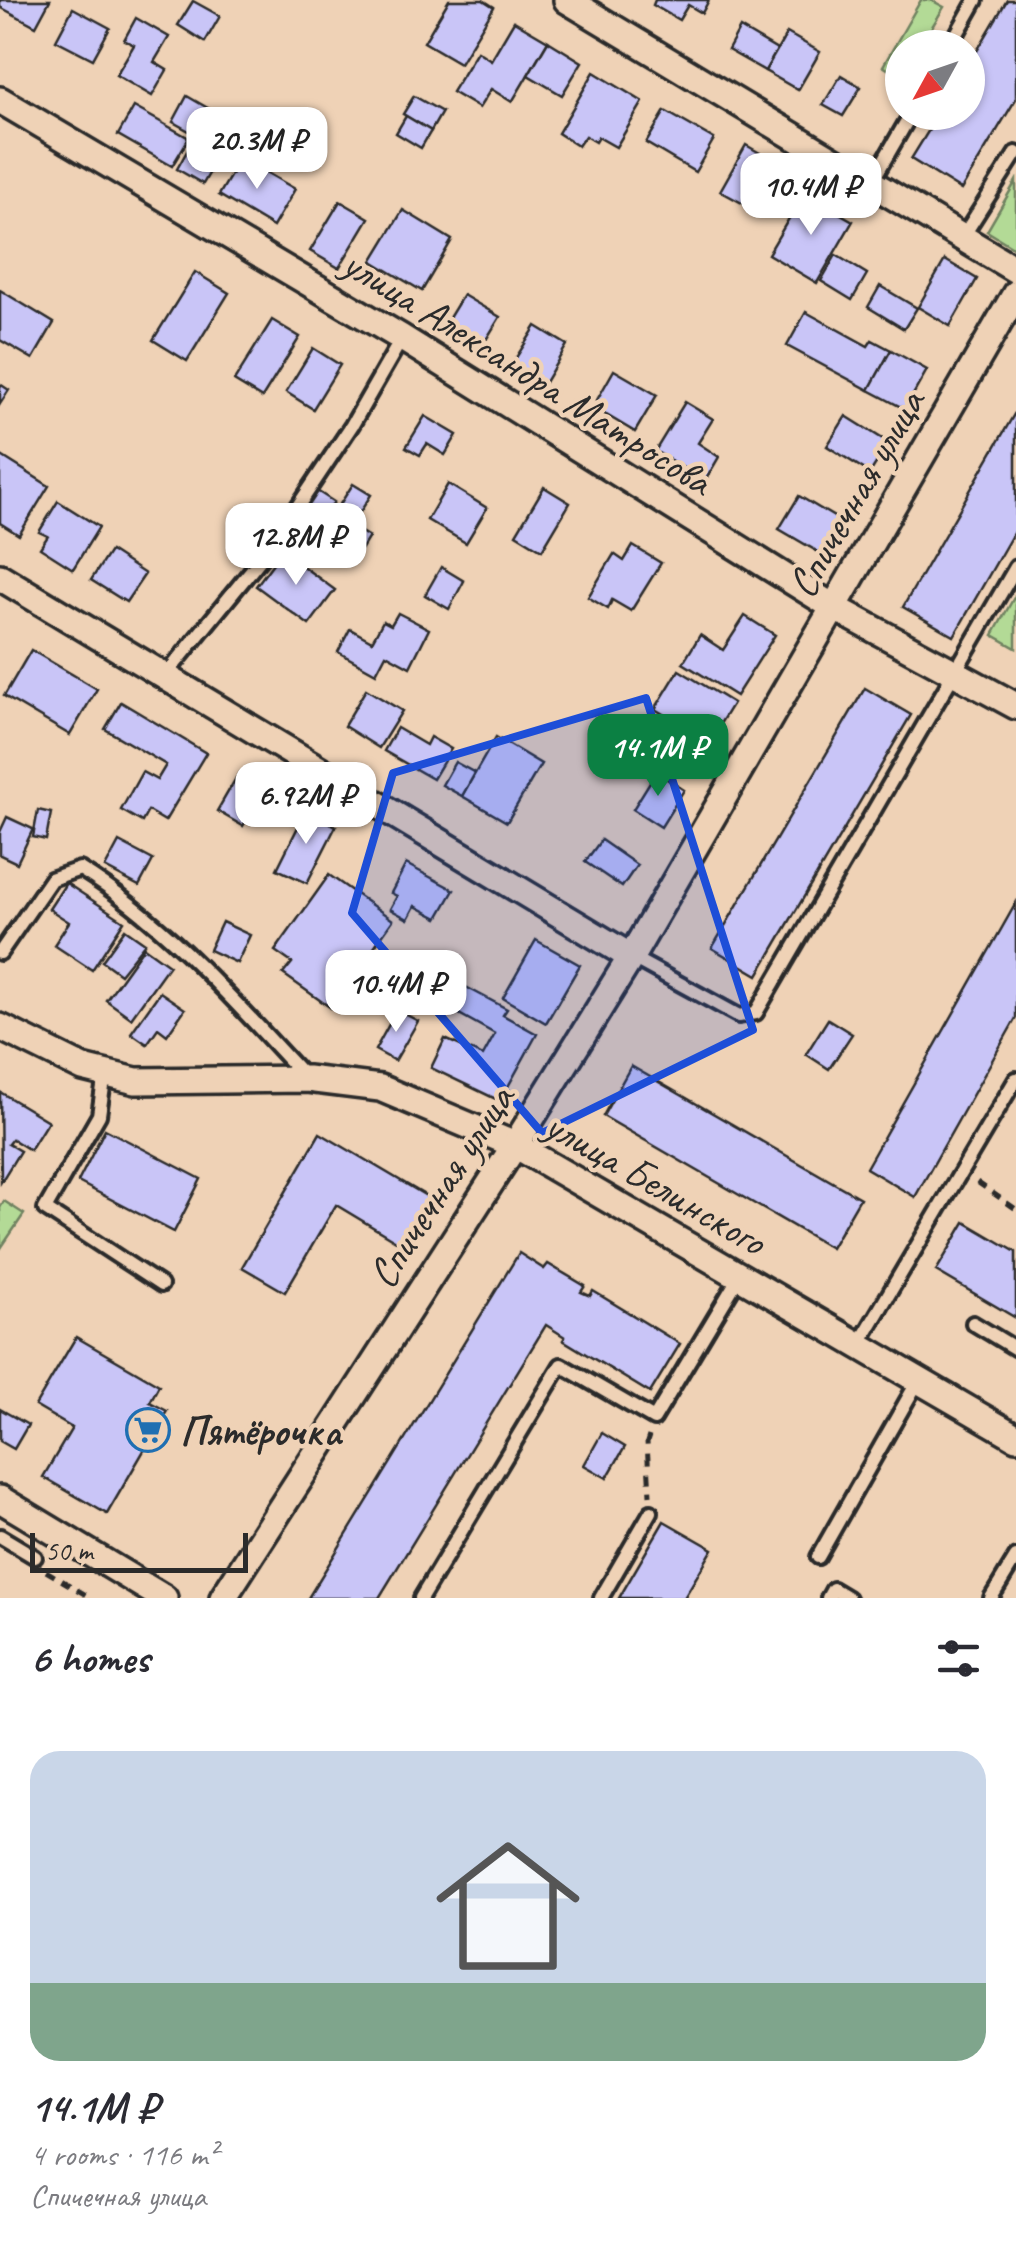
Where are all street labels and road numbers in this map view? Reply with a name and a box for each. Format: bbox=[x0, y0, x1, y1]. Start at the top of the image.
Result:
street label: улица Александра Матросова bbox=[330, 236, 724, 509]
street label: Спичечная улица bbox=[776, 378, 938, 607]
street label: Спичечная улица bbox=[356, 1073, 528, 1298]
street label: улица Белинского bbox=[533, 1097, 777, 1269]

